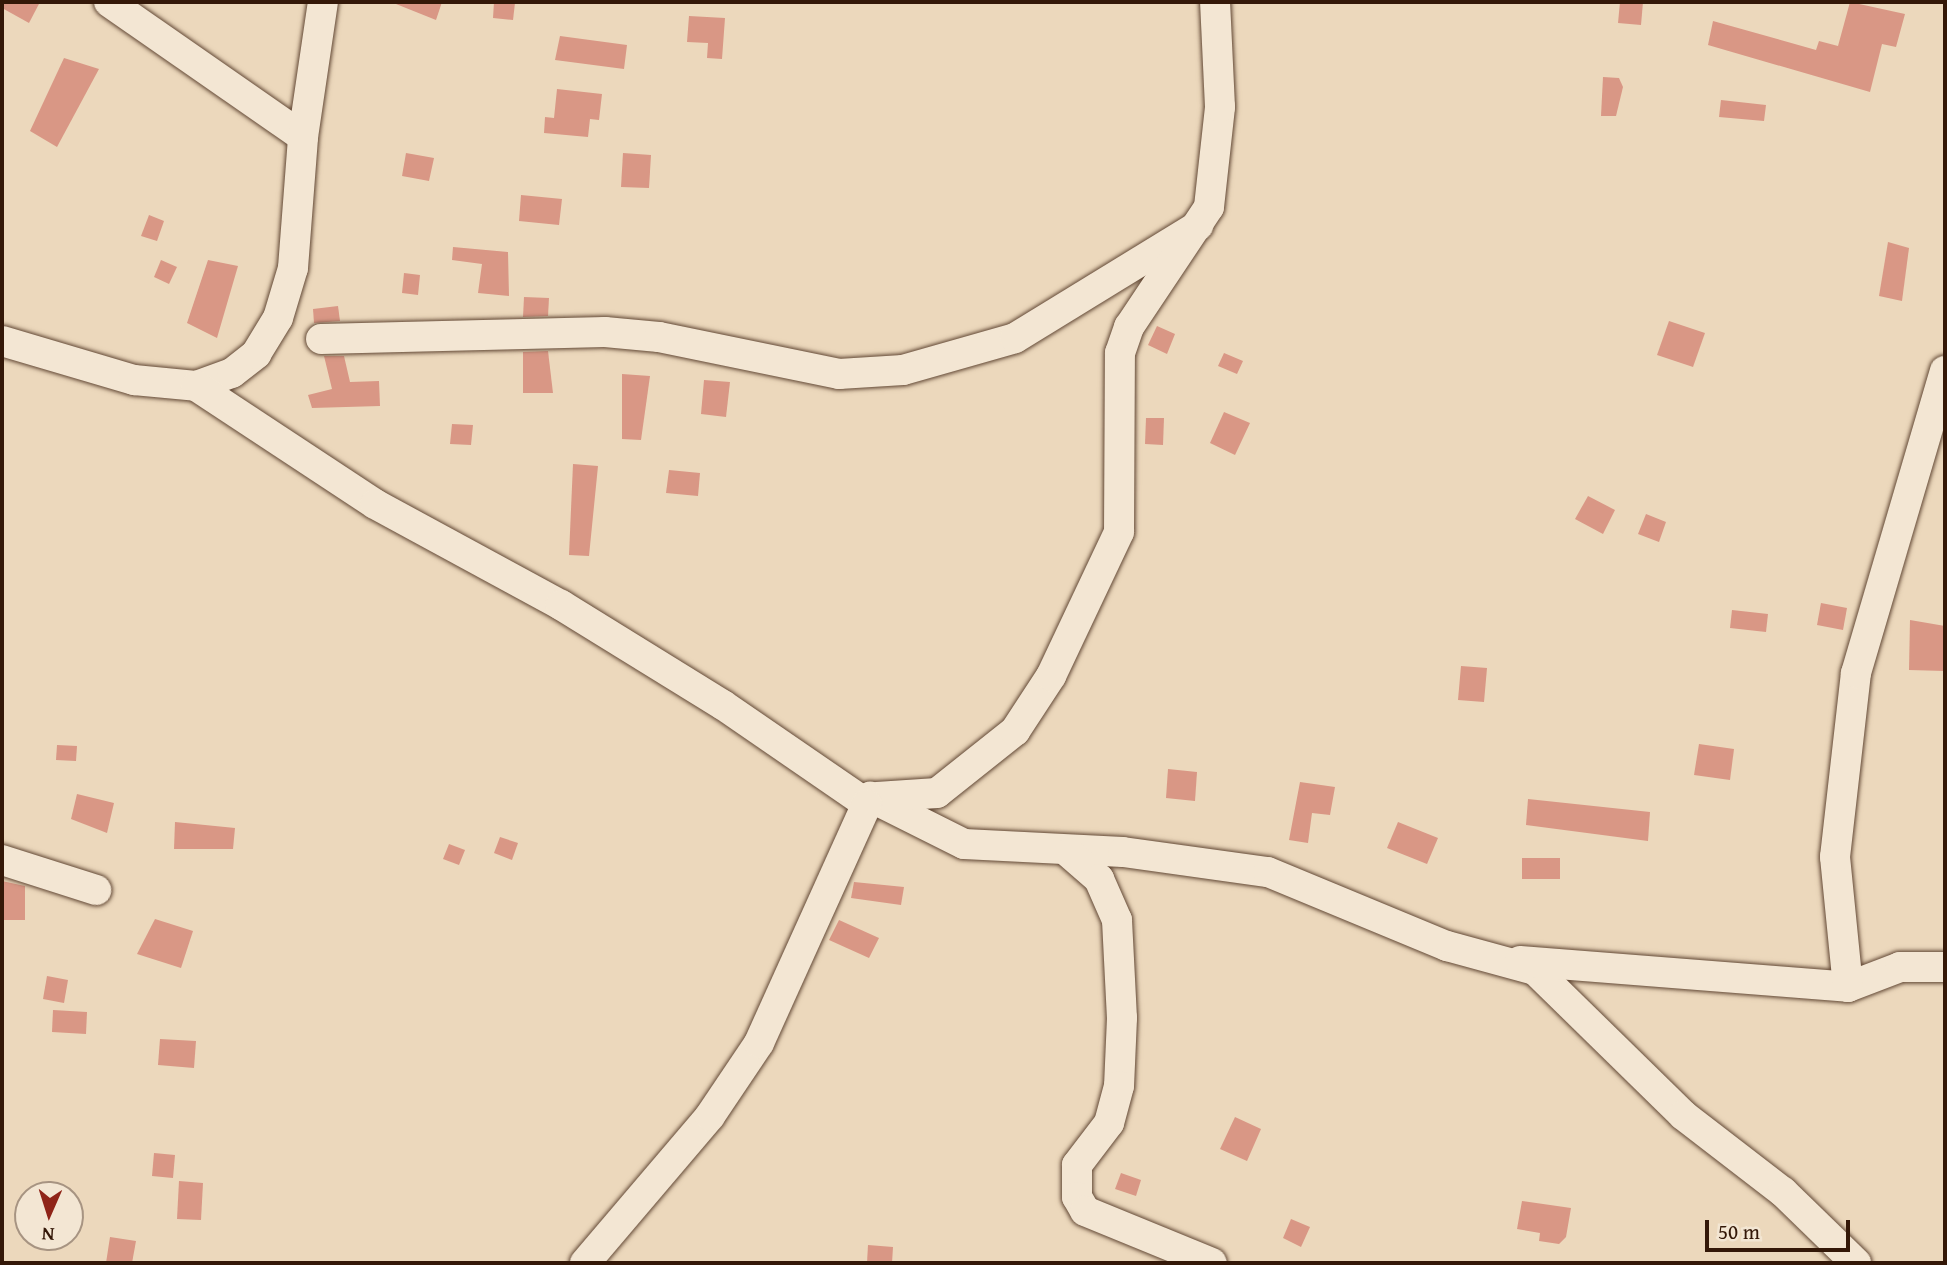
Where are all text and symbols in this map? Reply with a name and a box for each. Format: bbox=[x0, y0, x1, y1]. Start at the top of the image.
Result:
north arrow bbox=[14, 1181, 84, 1251]
scale bar bbox=[1709, 1206, 1854, 1250]
text: 50 m bbox=[1718, 1216, 1760, 1247]
text: N bbox=[41, 1221, 55, 1249]

